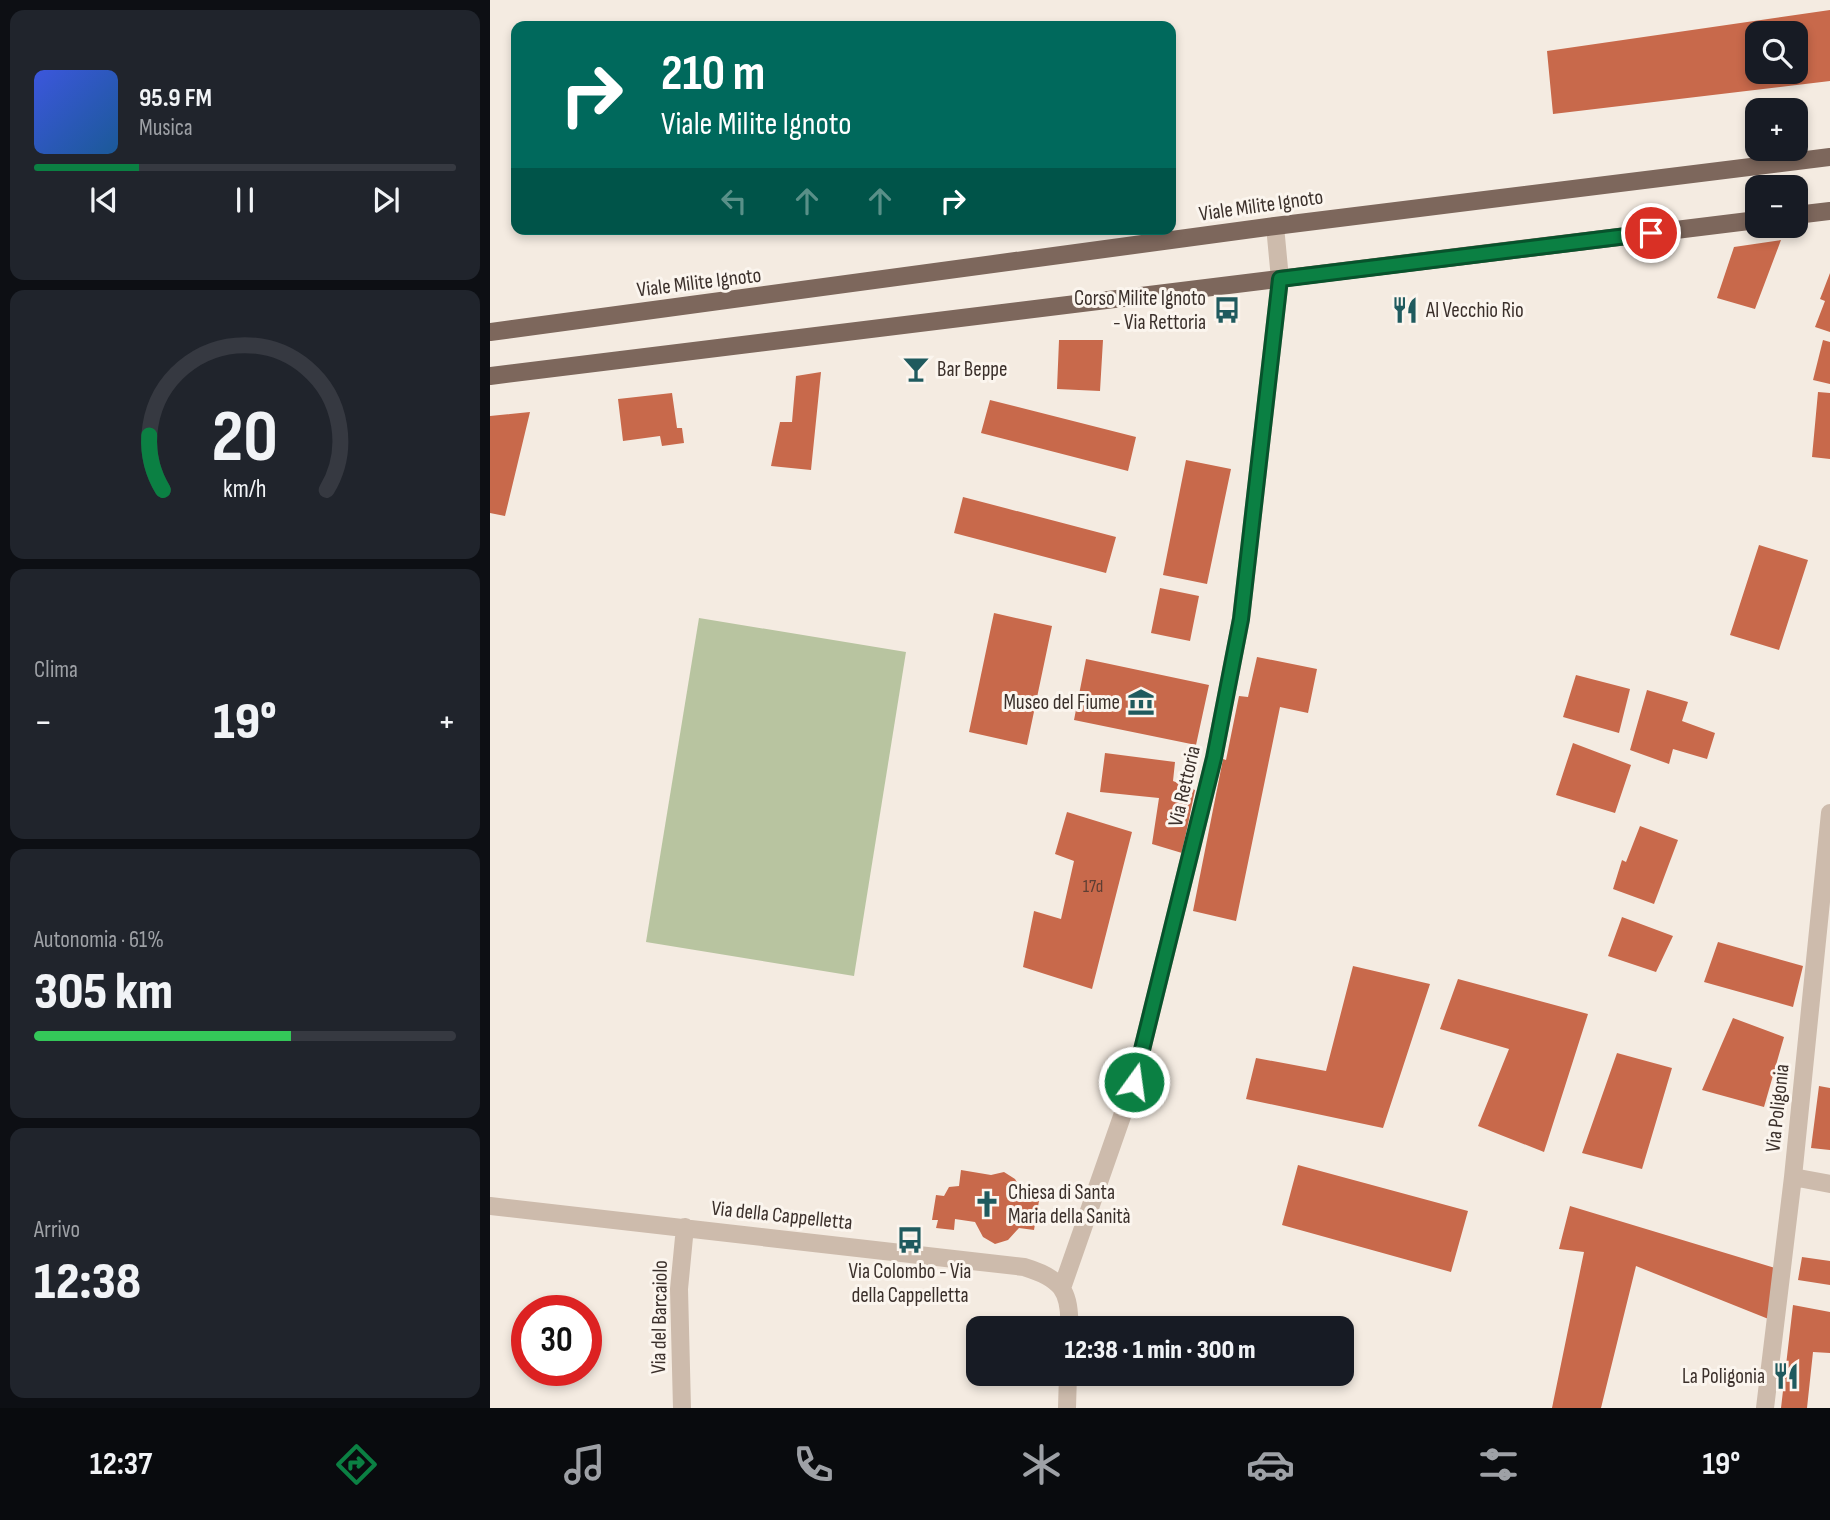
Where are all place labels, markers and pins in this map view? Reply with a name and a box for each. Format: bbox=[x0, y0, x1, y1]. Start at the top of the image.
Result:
pin bbox=[1621, 203, 1681, 263]
place label: Corso Milite Ignoto - Via Rettoria bbox=[1074, 286, 1206, 335]
bus stop icon: Corso Milite Ignoto - Via Rettoria bbox=[1212, 295, 1242, 325]
restaurant icon: Al Vecchio Rio bbox=[1390, 295, 1420, 325]
place label: Al Vecchio Rio bbox=[1425, 298, 1524, 323]
bar icon: Bar Beppe bbox=[901, 354, 931, 384]
place label: Bar Beppe bbox=[937, 357, 1007, 382]
museum icon: Museo del Fiume bbox=[1126, 687, 1156, 717]
place label: Museo del Fiume bbox=[1003, 690, 1120, 715]
place label: Chiesa di Santa Maria della Sanità bbox=[1008, 1180, 1131, 1229]
church icon: Chiesa di Santa Maria della Sanità bbox=[972, 1189, 1002, 1219]
bus stop icon: Via Colombo - Via della Cappelletta bbox=[895, 1225, 925, 1255]
place label: Via Colombo - Via della Cappelletta bbox=[849, 1259, 971, 1308]
restaurant icon: La Poligonia bbox=[1771, 1361, 1801, 1391]
place label: La Poligonia bbox=[1682, 1364, 1765, 1389]

